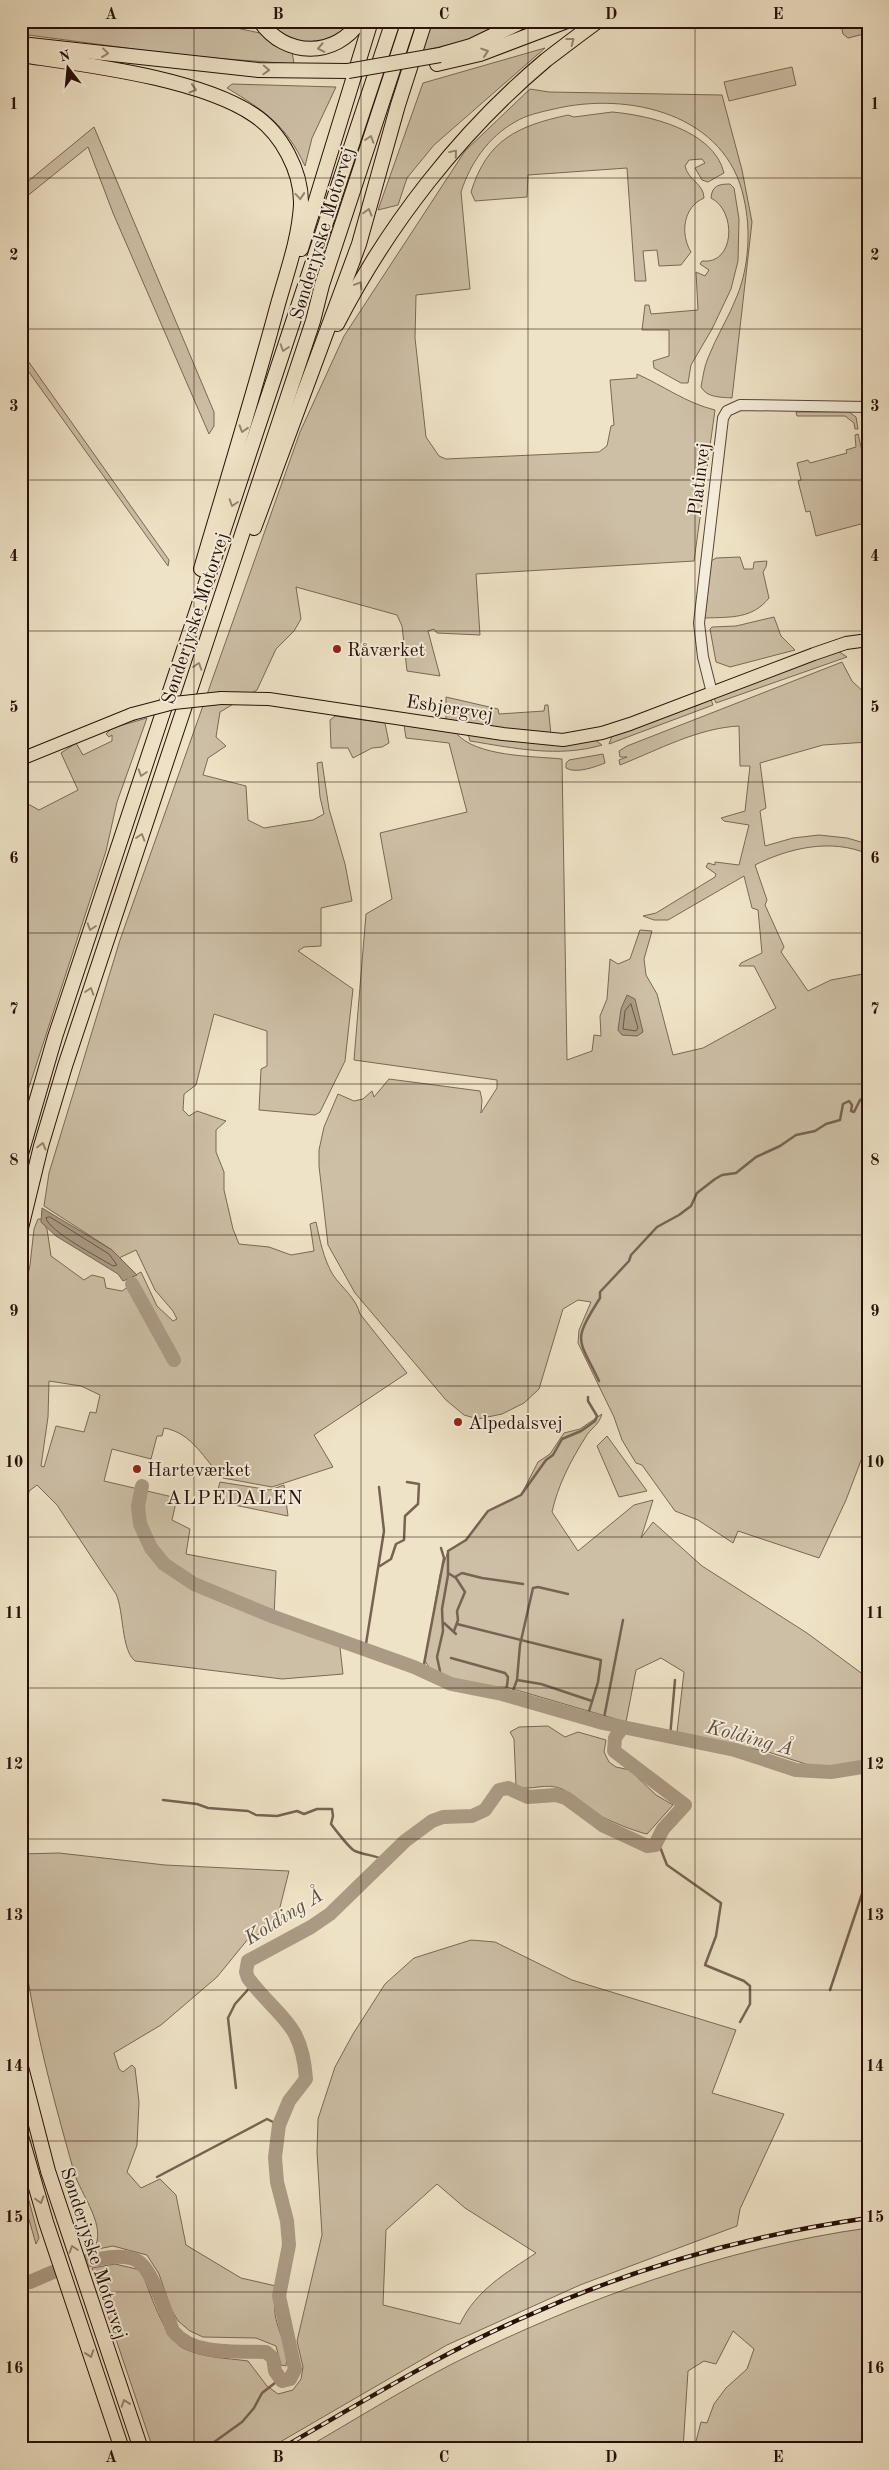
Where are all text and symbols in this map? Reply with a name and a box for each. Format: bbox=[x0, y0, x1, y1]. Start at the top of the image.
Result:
text: A bbox=[105, 7, 117, 23]
text: B bbox=[272, 7, 284, 23]
text: C bbox=[439, 7, 449, 23]
text: D bbox=[605, 7, 617, 23]
text: E bbox=[772, 7, 784, 23]
one-way arrow bbox=[565, 38, 575, 47]
north arrow bbox=[42, 42, 92, 92]
one-way arrow bbox=[317, 42, 326, 52]
one-way arrow bbox=[101, 47, 109, 58]
text: N bbox=[58, 48, 72, 65]
one-way arrow bbox=[480, 48, 488, 58]
one-way arrow bbox=[262, 65, 270, 75]
one-way arrow bbox=[189, 84, 197, 94]
text: 1 bbox=[9, 97, 19, 113]
text: 1 bbox=[870, 97, 880, 113]
one-way arrow bbox=[364, 136, 374, 144]
street label: Sønderjyske Motorvej bbox=[288, 145, 359, 322]
one-way arrow bbox=[448, 149, 457, 158]
one-way arrow bbox=[294, 193, 305, 201]
one-way arrow bbox=[363, 209, 373, 217]
text: 2 bbox=[9, 248, 19, 264]
text: 2 bbox=[870, 248, 880, 264]
one-way arrow bbox=[353, 281, 363, 290]
one-way arrow bbox=[280, 344, 290, 352]
text: 3 bbox=[9, 399, 19, 415]
text: 3 bbox=[870, 399, 880, 415]
one-way arrow bbox=[238, 424, 248, 433]
street label: Platinvej bbox=[687, 442, 714, 517]
one-way arrow bbox=[228, 498, 238, 506]
street label: Sønderjyske Motorvej bbox=[160, 531, 233, 707]
text: 4 bbox=[9, 549, 19, 565]
text: 4 bbox=[870, 549, 880, 565]
place label: Råværket bbox=[347, 642, 425, 661]
marker: Råværket bbox=[331, 643, 343, 655]
one-way arrow bbox=[192, 663, 202, 671]
street label: Esbjergvej bbox=[405, 693, 495, 726]
text: 5 bbox=[9, 700, 19, 716]
text: 5 bbox=[870, 700, 880, 716]
one-way arrow bbox=[138, 768, 148, 777]
one-way arrow bbox=[135, 833, 145, 842]
text: 6 bbox=[9, 851, 19, 867]
text: 6 bbox=[870, 851, 880, 867]
one-way arrow bbox=[87, 922, 97, 931]
one-way arrow bbox=[84, 988, 94, 996]
text: 7 bbox=[9, 1002, 19, 1018]
text: 7 bbox=[870, 1002, 880, 1018]
one-way arrow bbox=[36, 1143, 46, 1151]
text: 8 bbox=[9, 1153, 19, 1169]
text: 8 bbox=[870, 1153, 880, 1169]
text: 9 bbox=[9, 1304, 19, 1320]
text: 9 bbox=[870, 1304, 880, 1320]
place label: Alpedalsvej bbox=[468, 1415, 563, 1434]
marker: Alpedalsvej bbox=[452, 1416, 464, 1428]
text: 10 bbox=[5, 1455, 23, 1471]
text: 10 bbox=[866, 1455, 884, 1471]
place label: Harteværket bbox=[147, 1462, 250, 1481]
marker: Harteværket bbox=[131, 1463, 143, 1475]
district label: ALPEDALEN bbox=[166, 1489, 304, 1509]
text: 11 bbox=[5, 1606, 23, 1622]
text: 11 bbox=[866, 1606, 884, 1622]
water label: Kolding Å bbox=[703, 1714, 796, 1760]
text: 12 bbox=[5, 1757, 23, 1773]
text: 12 bbox=[866, 1757, 884, 1773]
water label: Kolding Å bbox=[238, 1882, 327, 1950]
text: 13 bbox=[5, 1908, 23, 1924]
text: 13 bbox=[866, 1908, 884, 1924]
text: 14 bbox=[5, 2059, 23, 2075]
text: 14 bbox=[866, 2059, 884, 2075]
street label: Sønderjyske Motorvej bbox=[56, 2166, 129, 2342]
one-way arrow bbox=[34, 2195, 44, 2203]
text: 15 bbox=[5, 2210, 23, 2226]
text: 15 bbox=[866, 2210, 884, 2226]
one-way arrow bbox=[69, 2245, 79, 2253]
one-way arrow bbox=[84, 2349, 94, 2358]
text: 16 bbox=[5, 2361, 23, 2377]
text: 16 bbox=[866, 2361, 884, 2377]
one-way arrow bbox=[121, 2399, 131, 2407]
text: A bbox=[105, 2450, 117, 2466]
text: B bbox=[272, 2450, 284, 2466]
text: C bbox=[439, 2450, 449, 2466]
text: D bbox=[605, 2450, 617, 2466]
text: E bbox=[772, 2450, 784, 2466]

